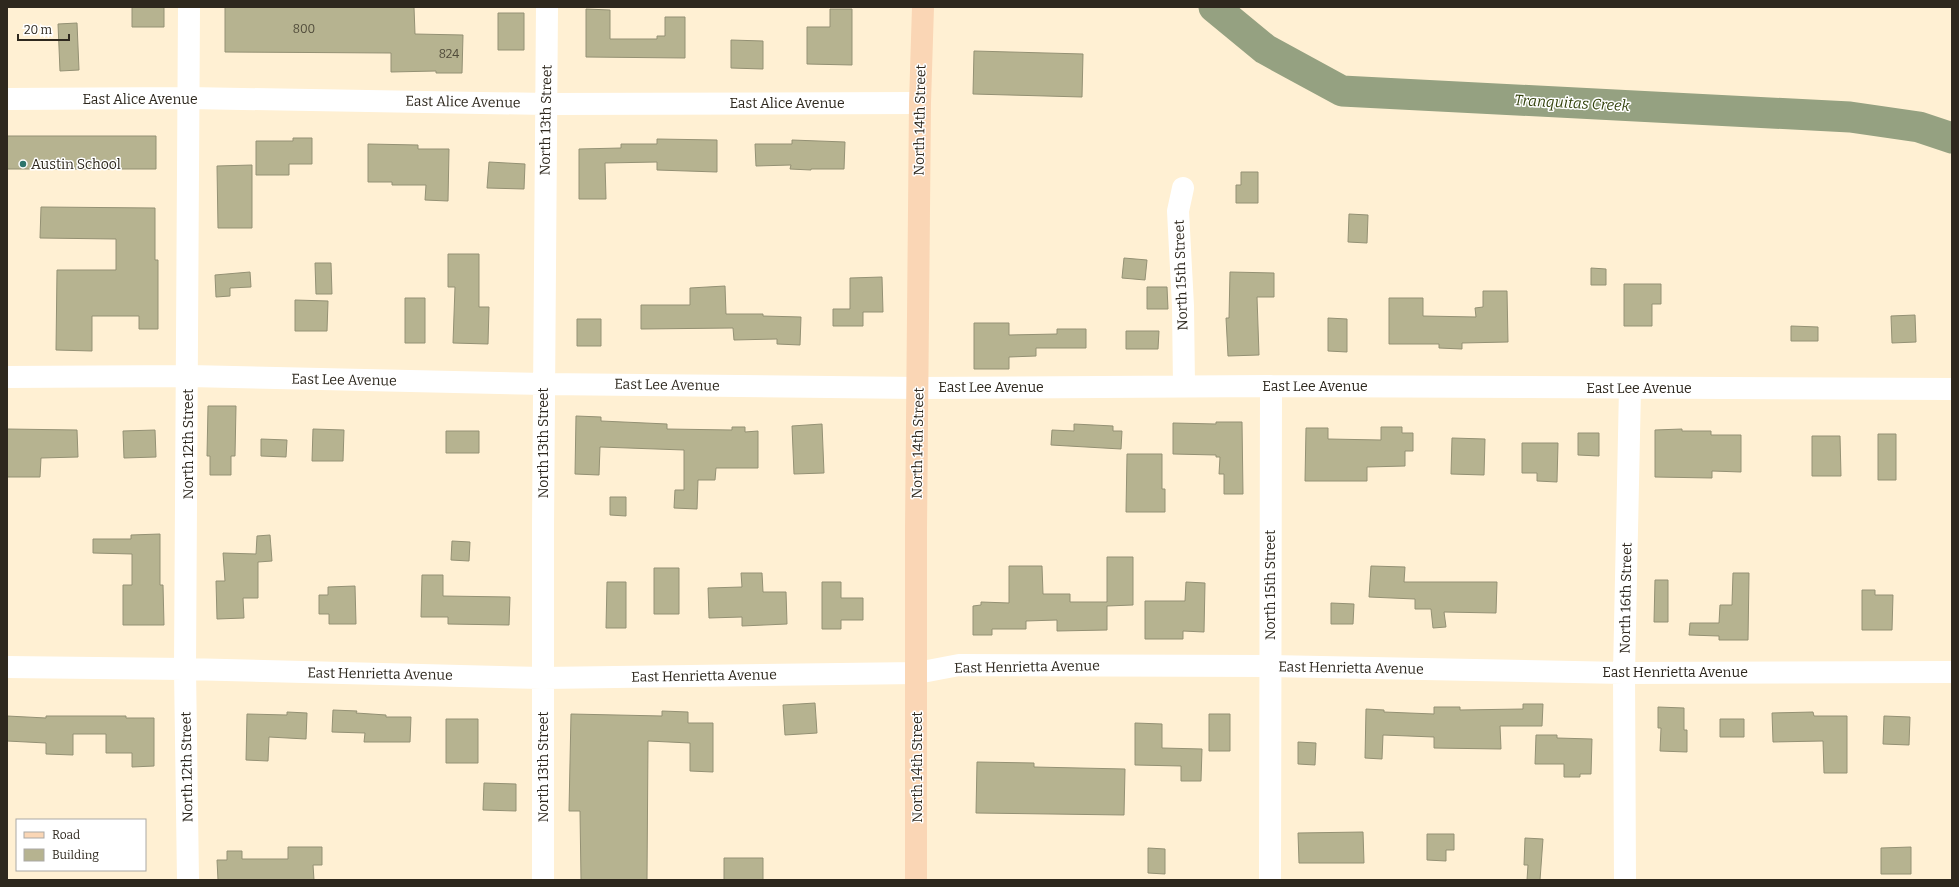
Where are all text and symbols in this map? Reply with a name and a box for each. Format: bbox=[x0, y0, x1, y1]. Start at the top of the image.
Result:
scale bar bbox=[18, 16, 69, 42]
house number: 800 bbox=[293, 22, 315, 36]
text: 20 m bbox=[24, 23, 53, 37]
house number: 824 bbox=[439, 47, 459, 61]
street label: North 13th Street bbox=[537, 64, 555, 176]
street label: North 14th Street bbox=[911, 64, 929, 176]
street label: East Alice Avenue bbox=[82, 91, 198, 108]
water label: Tranquitas Creek bbox=[1514, 91, 1631, 115]
street label: East Alice Avenue bbox=[405, 92, 521, 112]
street label: East Alice Avenue bbox=[729, 95, 845, 112]
place label: Austin School bbox=[31, 156, 121, 173]
marker: Austin School bbox=[18, 159, 28, 169]
street label: North 15th Street bbox=[1171, 219, 1191, 331]
street label: East Lee Avenue bbox=[291, 371, 397, 389]
street label: East Lee Avenue bbox=[614, 376, 720, 394]
street label: East Lee Avenue bbox=[1262, 378, 1368, 395]
street label: East Lee Avenue bbox=[938, 379, 1044, 396]
street label: East Lee Avenue bbox=[1586, 380, 1692, 397]
street label: North 13th Street bbox=[535, 387, 552, 499]
street label: North 14th Street bbox=[909, 387, 927, 499]
street label: North 12th Street bbox=[180, 389, 197, 499]
street label: North 15th Street bbox=[1262, 530, 1279, 640]
street label: North 16th Street bbox=[1617, 542, 1635, 654]
street label: East Henrietta Avenue bbox=[954, 657, 1100, 677]
street label: East Henrietta Avenue bbox=[1278, 658, 1424, 678]
street label: East Henrietta Avenue bbox=[307, 664, 453, 684]
street label: East Henrietta Avenue bbox=[1602, 664, 1748, 681]
street label: East Henrietta Avenue bbox=[631, 666, 777, 686]
street label: North 12th Street bbox=[178, 711, 196, 823]
street label: North 13th Street bbox=[535, 711, 552, 823]
street label: North 14th Street bbox=[909, 711, 926, 823]
legend bbox=[16, 819, 146, 871]
text: Road bbox=[52, 828, 80, 842]
text: Building bbox=[52, 848, 99, 862]

